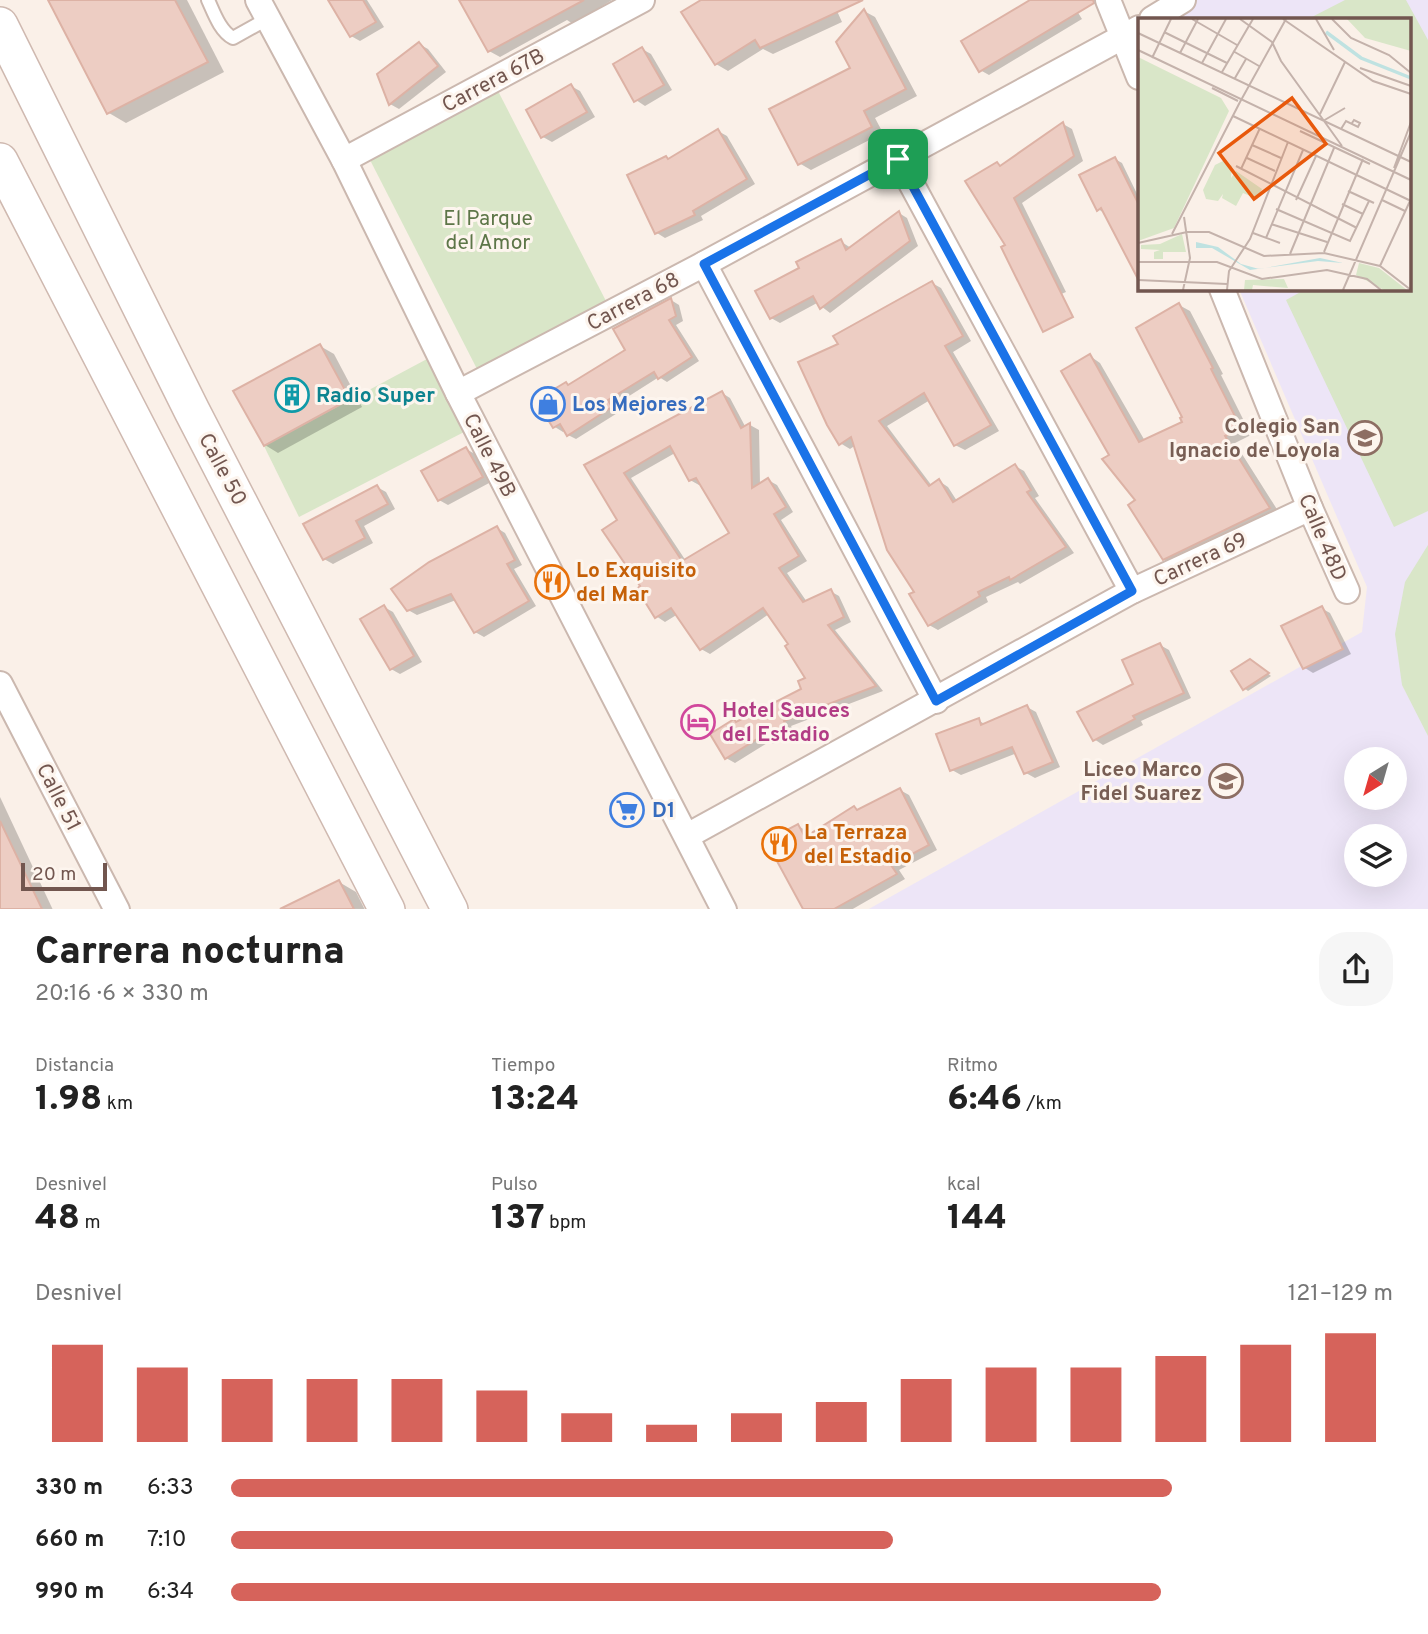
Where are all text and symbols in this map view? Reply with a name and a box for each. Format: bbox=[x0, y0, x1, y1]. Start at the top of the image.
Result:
inset map bbox=[1138, 18, 1410, 290]
street label: Carrera 67B bbox=[438, 43, 550, 120]
pin bbox=[868, 129, 928, 189]
icon: arrive bbox=[879, 140, 917, 178]
park label: El Parque del Amor bbox=[443, 206, 533, 257]
street label: Carrera 68 bbox=[583, 267, 685, 338]
building icon: Radio Super bbox=[273, 376, 311, 414]
place label: Radio Super bbox=[316, 383, 435, 410]
shop icon: Los Mejores 2 bbox=[529, 385, 567, 423]
place label: Los Mejores 2 bbox=[572, 392, 706, 419]
street label: Calle 49B bbox=[456, 409, 521, 502]
place label: Colegio San Ignacio de Loyola bbox=[1169, 414, 1340, 465]
school or university icon: Colegio San Ignacio de Loyola bbox=[1346, 419, 1384, 457]
street label: Calle 50 bbox=[191, 429, 252, 511]
street label: Calle 48D bbox=[1291, 490, 1352, 585]
street label: Carrera 69 bbox=[1150, 527, 1252, 594]
place label: Lo Exquisito del Mar bbox=[576, 558, 697, 609]
restaurant icon: Lo Exquisito del Mar bbox=[533, 563, 571, 601]
place label: Hotel Sauces del Estadio bbox=[722, 698, 850, 749]
hotel icon: Hotel Sauces del Estadio bbox=[679, 703, 717, 741]
north arrow bbox=[1344, 747, 1407, 810]
map controls bbox=[1344, 747, 1407, 887]
place label: Liceo Marco Fidel Suarez bbox=[1081, 757, 1202, 808]
street label: Calle 51 bbox=[29, 759, 86, 836]
school or university icon: Liceo Marco Fidel Suarez bbox=[1207, 762, 1245, 800]
supermarket icon: D1 bbox=[608, 791, 646, 829]
place label: D1 bbox=[652, 798, 675, 825]
place label: La Terraza del Estadio bbox=[804, 820, 912, 871]
button: layers bbox=[1344, 824, 1407, 887]
restaurant icon: La Terraza del Estadio bbox=[760, 825, 798, 863]
scale bar bbox=[21, 860, 107, 892]
text: 20 m bbox=[32, 863, 76, 887]
text: Carrera nocturna bbox=[35, 929, 345, 978]
button: share bbox=[1319, 932, 1393, 1006]
text: 20:16 · 6 × 330 m bbox=[35, 980, 209, 1009]
text: Distancia bbox=[35, 1054, 114, 1078]
text: Tiempo bbox=[491, 1054, 555, 1078]
text: Ritmo bbox=[947, 1054, 998, 1078]
text: 1.98 bbox=[35, 1078, 102, 1122]
text: 13:24 bbox=[491, 1078, 579, 1122]
text: 6:46 bbox=[947, 1078, 1022, 1122]
text: km bbox=[102, 1092, 133, 1116]
text: /km bbox=[1022, 1092, 1062, 1116]
text: Desnivel bbox=[35, 1173, 107, 1197]
text: Pulso bbox=[491, 1173, 538, 1197]
text: kcal bbox=[947, 1173, 981, 1197]
text: 48 bbox=[35, 1197, 80, 1241]
text: 137 bbox=[491, 1197, 545, 1241]
text: 144 bbox=[947, 1197, 1007, 1241]
text: m bbox=[80, 1211, 101, 1235]
text: bpm bbox=[545, 1211, 586, 1235]
text: Desnivel bbox=[35, 1280, 122, 1309]
text: 121–129 m bbox=[1288, 1280, 1393, 1309]
text: 330 m bbox=[35, 1474, 103, 1503]
text: 6:33 bbox=[147, 1474, 194, 1503]
text: 660 m bbox=[35, 1526, 104, 1555]
text: 7:10 bbox=[147, 1526, 187, 1555]
text: 990 m bbox=[35, 1578, 104, 1607]
text: 6:34 bbox=[147, 1578, 194, 1607]

